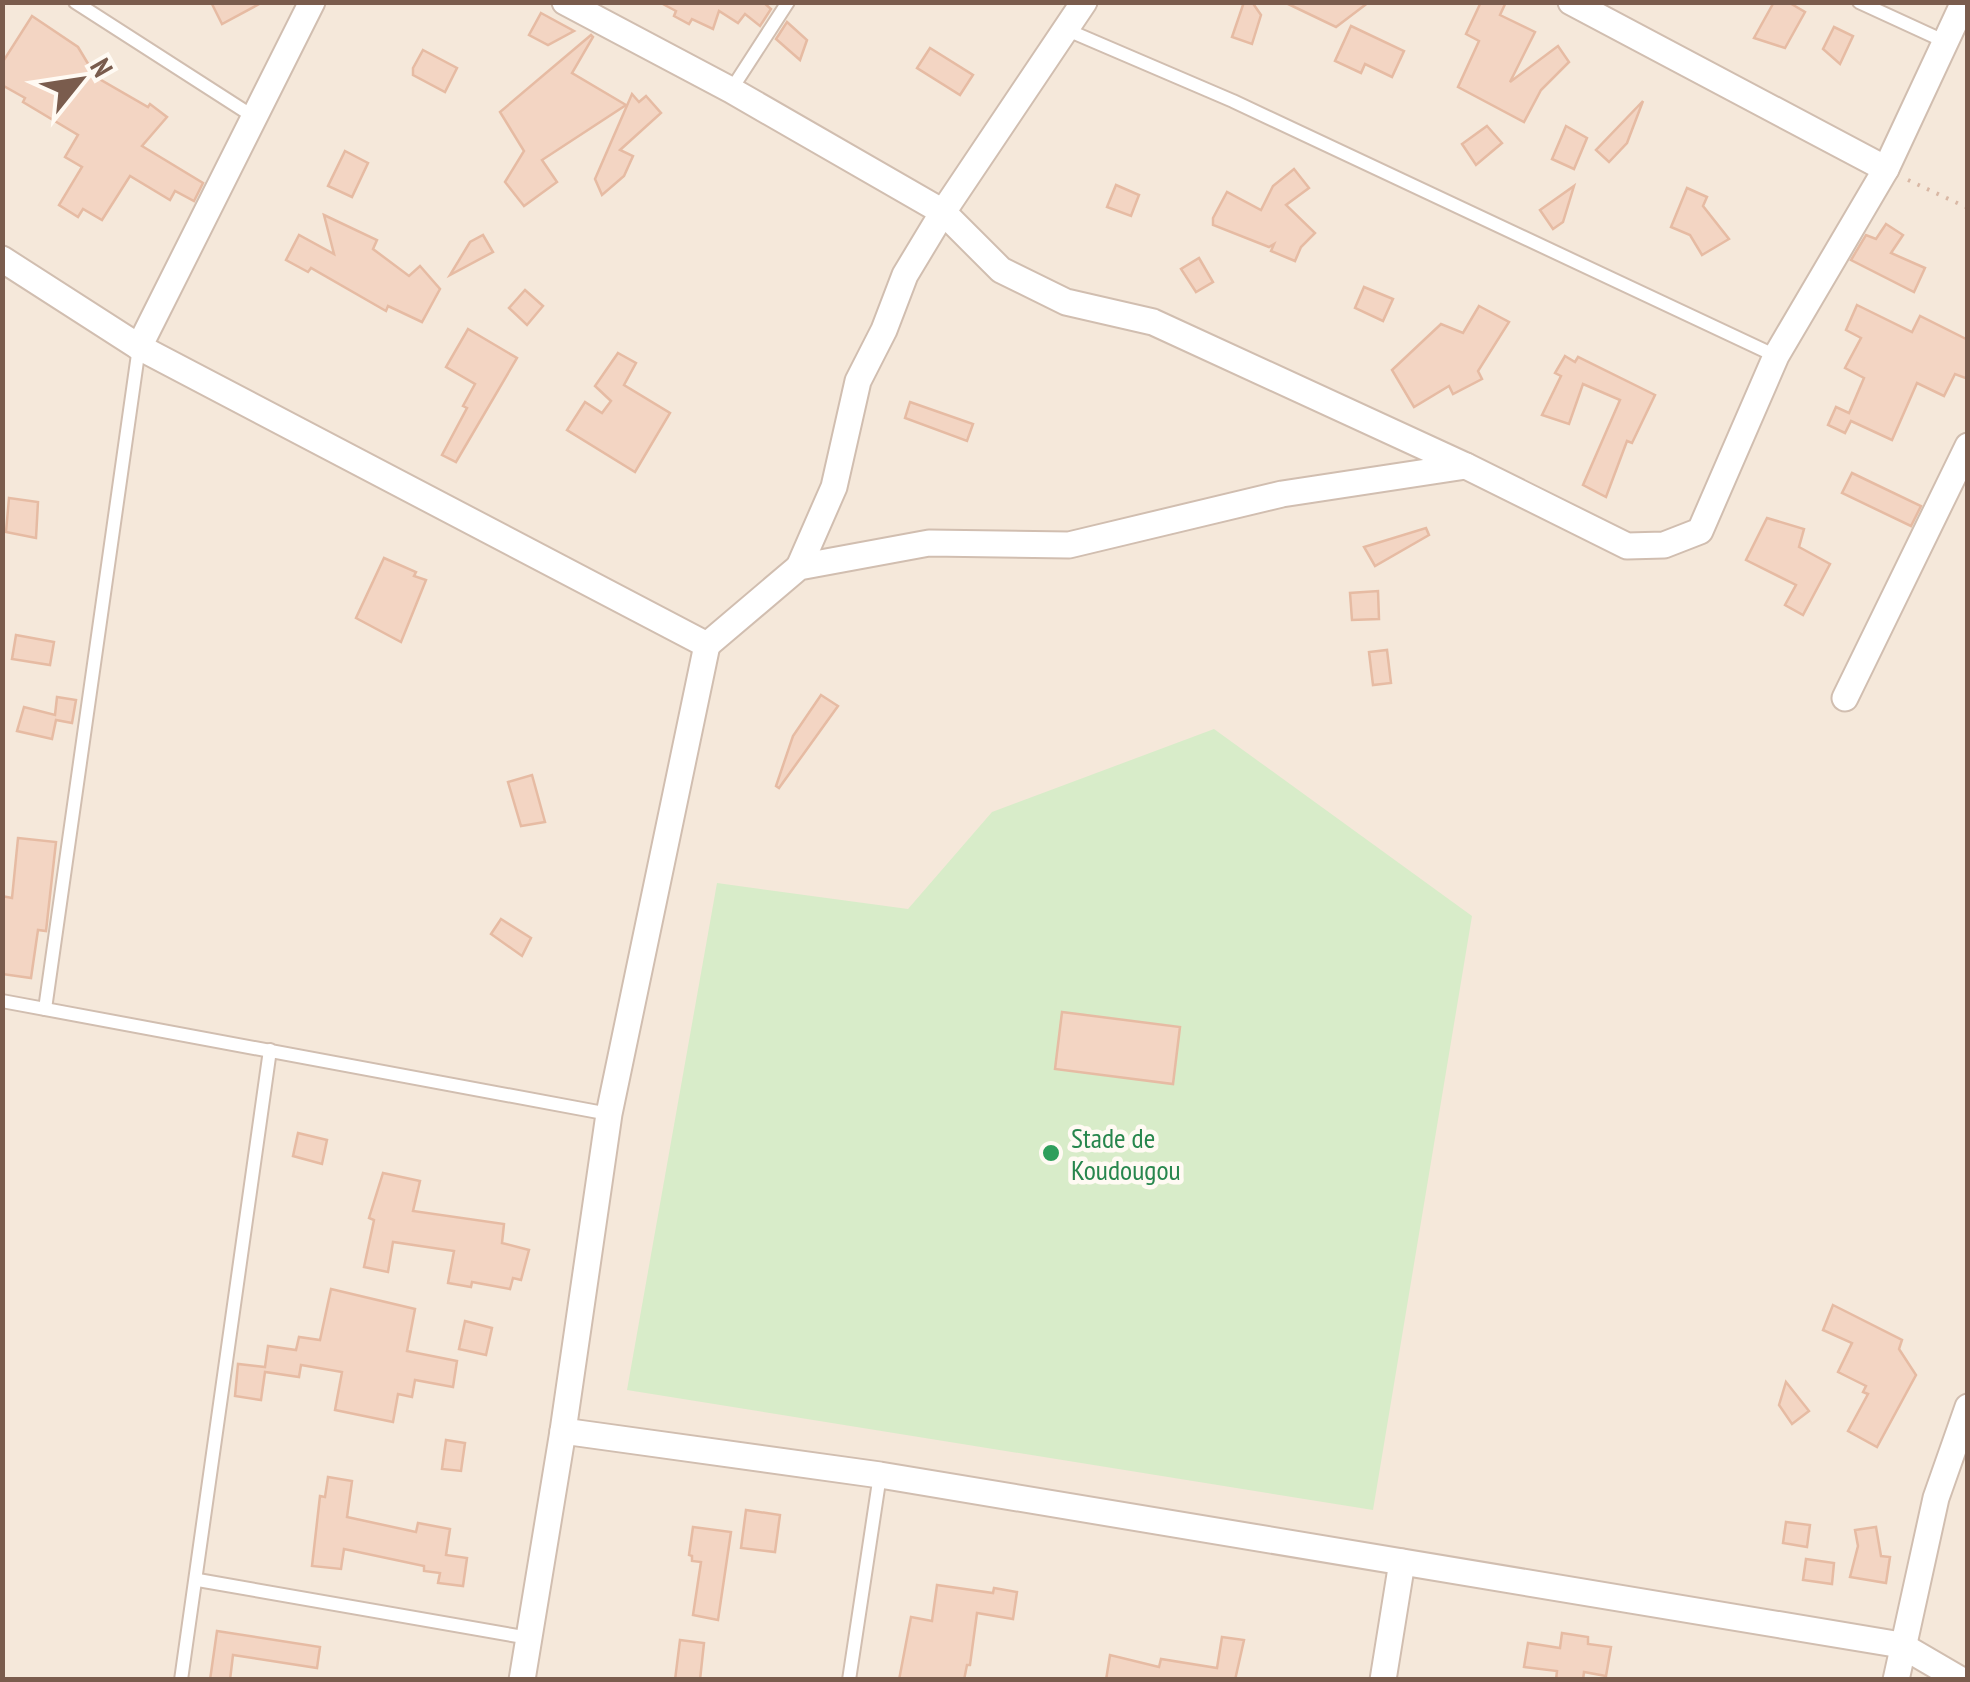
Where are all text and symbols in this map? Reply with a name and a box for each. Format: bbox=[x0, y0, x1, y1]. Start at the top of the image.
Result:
north arrow bbox=[30, 30, 130, 130]
text: N bbox=[82, 51, 122, 83]
place label: Stade de Koudougou bbox=[1071, 1119, 1181, 1188]
marker: Stade de Koudougou bbox=[1040, 1142, 1062, 1164]

